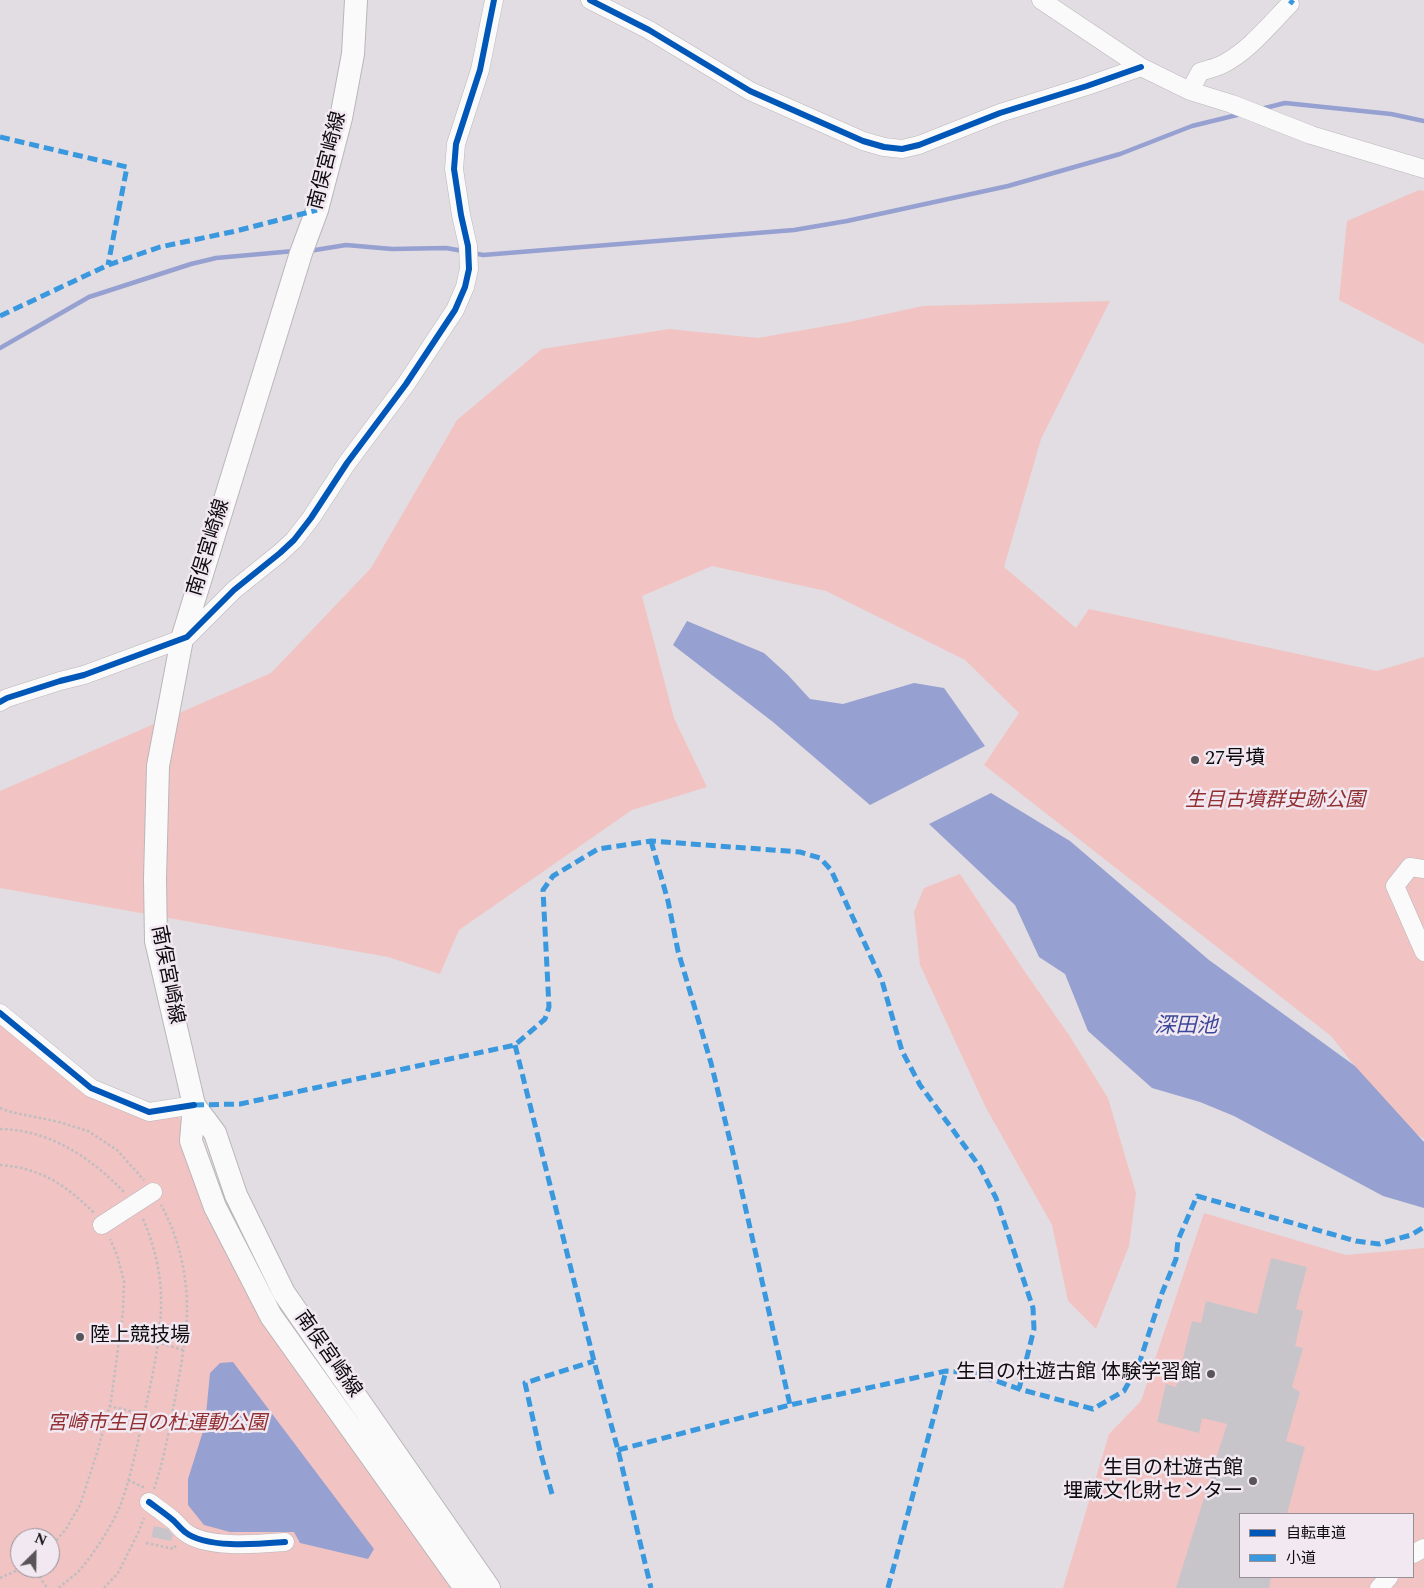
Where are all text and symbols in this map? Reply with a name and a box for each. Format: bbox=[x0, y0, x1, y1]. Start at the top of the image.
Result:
street label: 南俣宮崎線 bbox=[305, 110, 353, 212]
street label: 南俣宮崎線 bbox=[184, 497, 236, 599]
place label: 27号墳 bbox=[1205, 748, 1265, 772]
marker: 27号墳 bbox=[1189, 754, 1201, 766]
park label: 生目古墳群史跡公園 bbox=[1185, 790, 1365, 814]
street label: 南俣宮崎線 bbox=[145, 924, 187, 1026]
water label: 深田池 bbox=[1155, 1015, 1217, 1041]
street label: 南俣宮崎線 bbox=[288, 1307, 366, 1403]
place label: 陸上競技場 bbox=[90, 1325, 190, 1349]
marker: 陸上競技場 bbox=[74, 1331, 86, 1343]
place label: 生目の杜遊古館 体験学習館 bbox=[956, 1362, 1201, 1386]
marker: 生目の杜遊古館 体験学習館 bbox=[1205, 1368, 1217, 1380]
park label: 宮崎市生目の杜運動公園 bbox=[47, 1413, 267, 1437]
place label: 生目の杜遊古館 埋蔵文化財センター bbox=[1063, 1458, 1243, 1505]
marker: 生目の杜遊古館 埋蔵文化財センター bbox=[1247, 1475, 1259, 1487]
legend bbox=[1239, 1513, 1414, 1578]
text: 自転車道 bbox=[1286, 1522, 1346, 1545]
north arrow bbox=[10, 1528, 60, 1578]
text: N bbox=[31, 1528, 50, 1552]
text: 小道 bbox=[1286, 1547, 1316, 1570]

